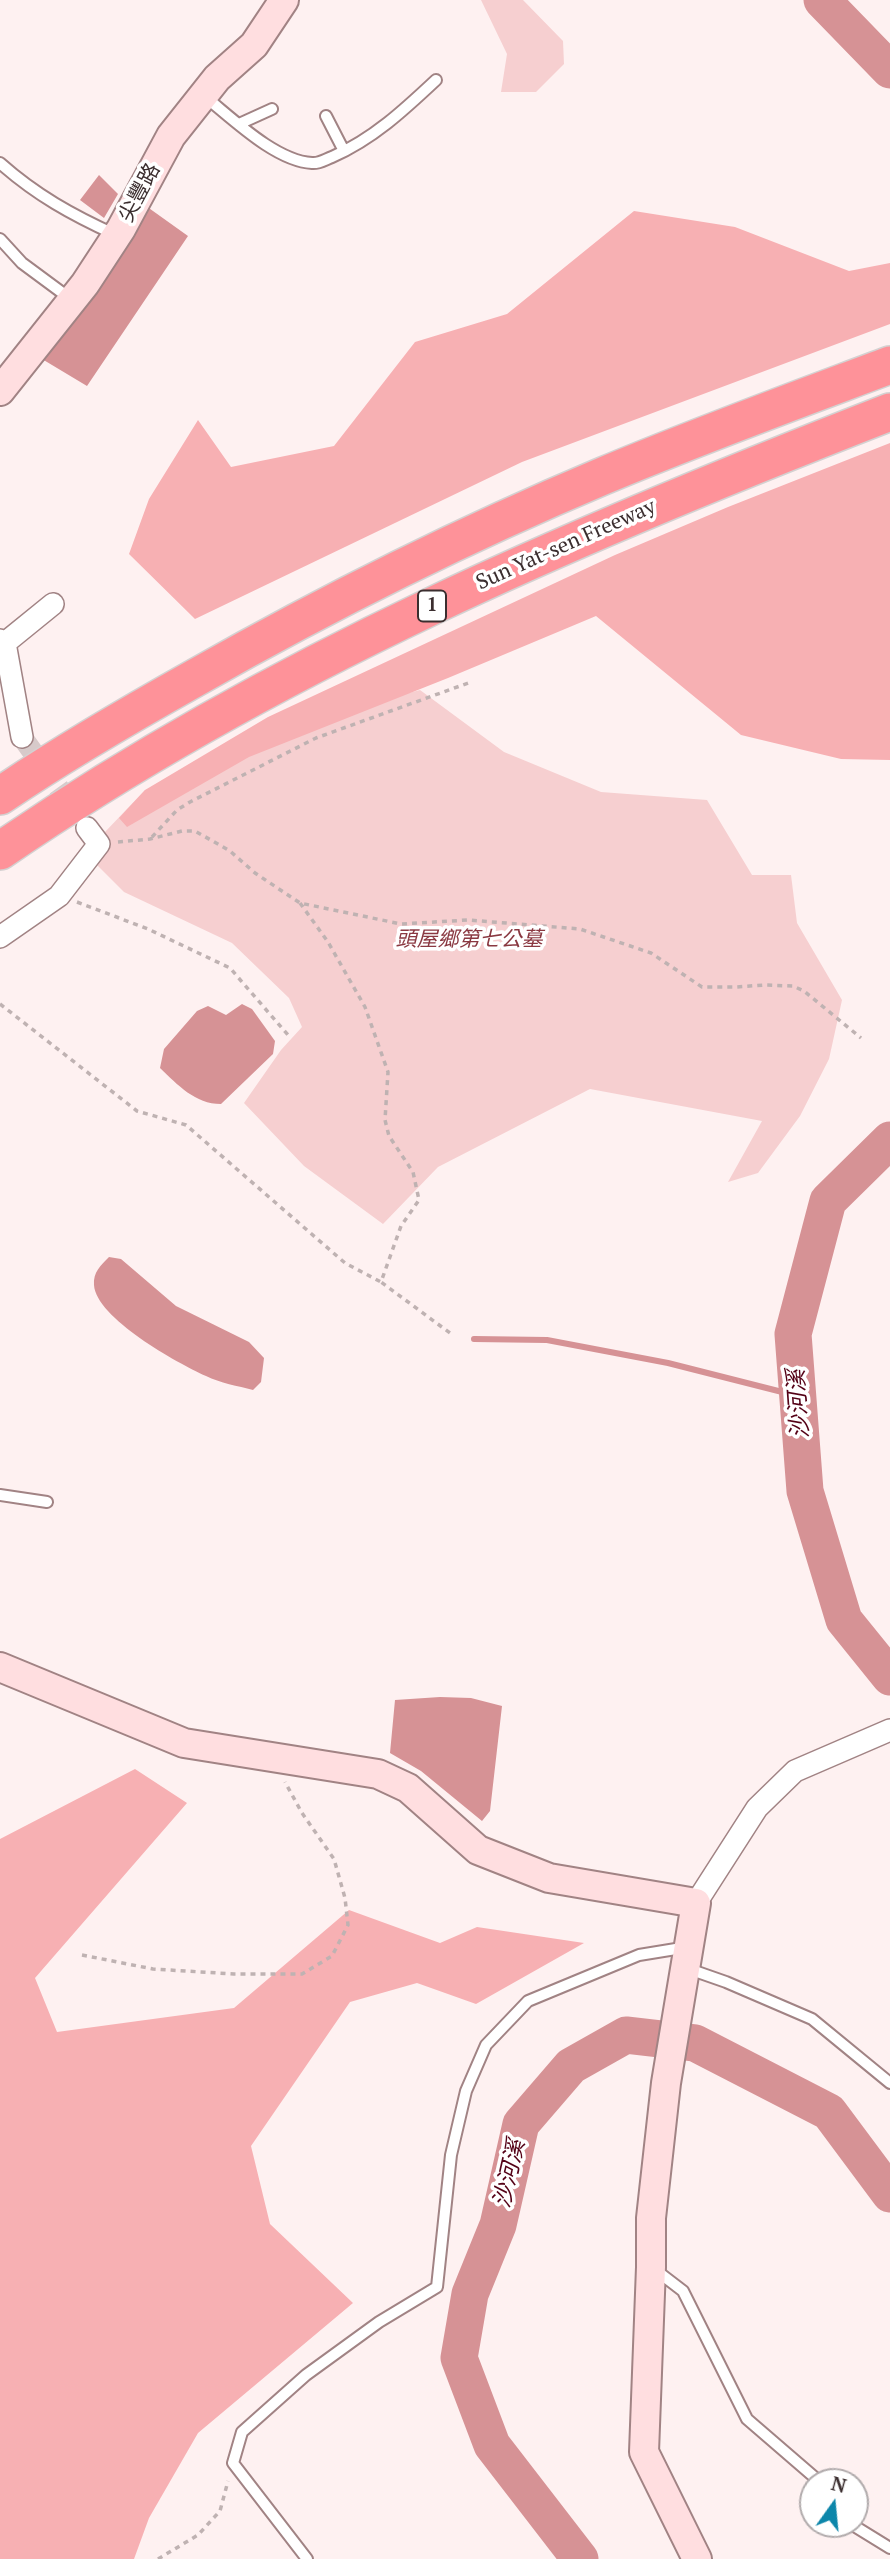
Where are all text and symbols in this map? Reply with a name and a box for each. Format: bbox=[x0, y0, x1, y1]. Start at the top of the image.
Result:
street label: 尖豐路 bbox=[114, 159, 166, 227]
street label: Sun Yat-sen Freeway bbox=[472, 494, 660, 596]
road number: 1 bbox=[418, 590, 446, 622]
park label: 頭屋鄉第七公墓 bbox=[396, 927, 542, 953]
water label: 沙河溪 bbox=[783, 1369, 815, 1439]
water label: 沙河溪 bbox=[489, 2137, 531, 2211]
north arrow bbox=[799, 2468, 869, 2538]
text: N bbox=[829, 2470, 849, 2498]

